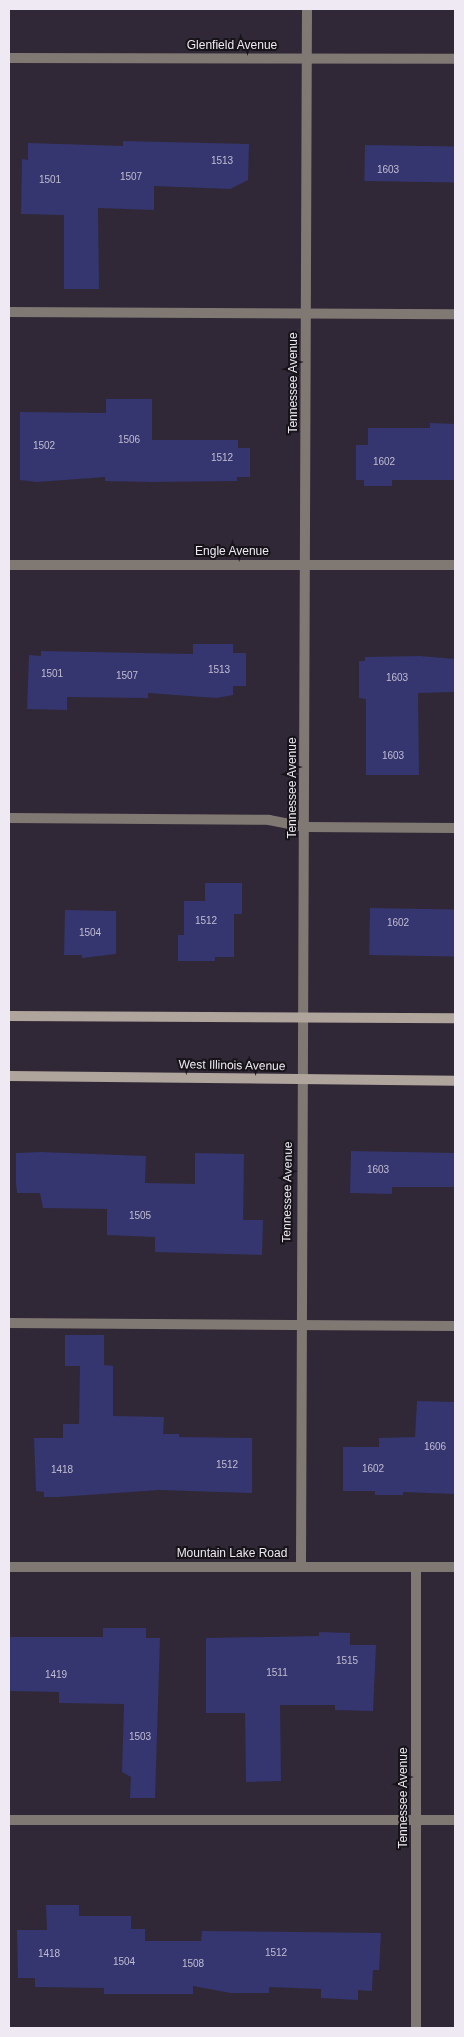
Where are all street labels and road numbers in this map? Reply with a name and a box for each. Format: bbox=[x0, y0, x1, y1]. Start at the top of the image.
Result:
street label: Glenfield Avenue bbox=[186, 39, 278, 53]
street label: Tennessee Avenue bbox=[287, 332, 301, 434]
street label: Engle Avenue bbox=[195, 545, 269, 559]
street label: Tennessee Avenue bbox=[286, 737, 300, 839]
street label: West Illinois Avenue bbox=[178, 1058, 286, 1074]
street label: Tennessee Avenue bbox=[280, 1141, 296, 1243]
street label: Mountain Lake Road bbox=[177, 1547, 287, 1561]
street label: Tennessee Avenue bbox=[397, 1747, 411, 1849]

